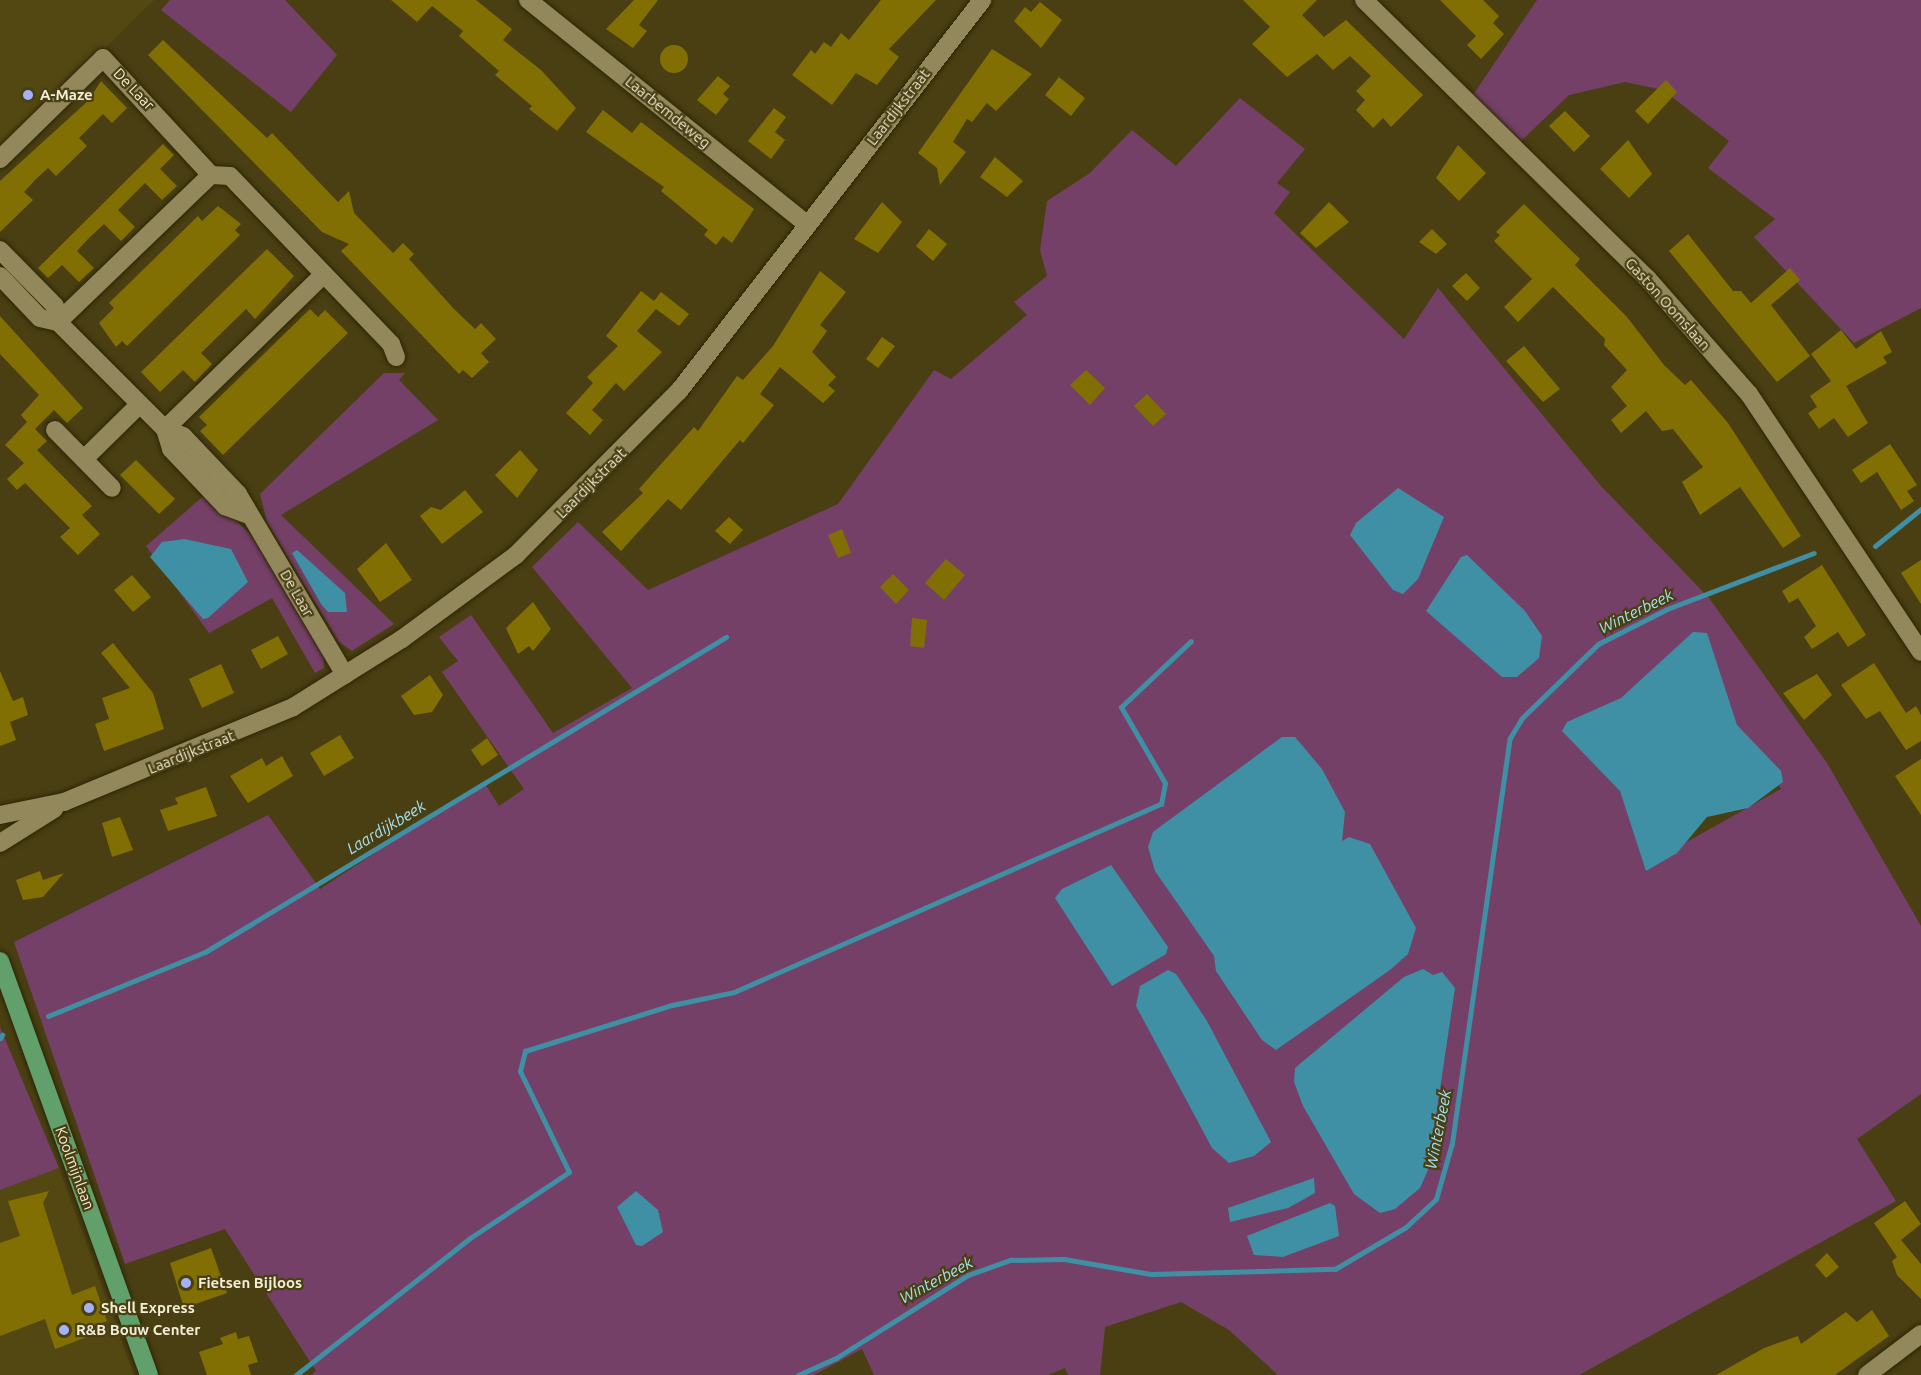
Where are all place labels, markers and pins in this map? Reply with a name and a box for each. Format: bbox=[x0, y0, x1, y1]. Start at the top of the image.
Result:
place label: A-Maze bbox=[40, 86, 93, 104]
marker: A-Maze bbox=[21, 88, 35, 102]
place label: Fietsen Bijloos bbox=[198, 1274, 302, 1292]
marker: Fietsen Bijloos bbox=[179, 1276, 193, 1290]
place label: Shell Express bbox=[101, 1299, 195, 1317]
marker: Shell Express bbox=[82, 1301, 96, 1315]
place label: R&B Bouw Center bbox=[76, 1321, 201, 1339]
marker: R&B Bouw Center bbox=[57, 1323, 71, 1337]

